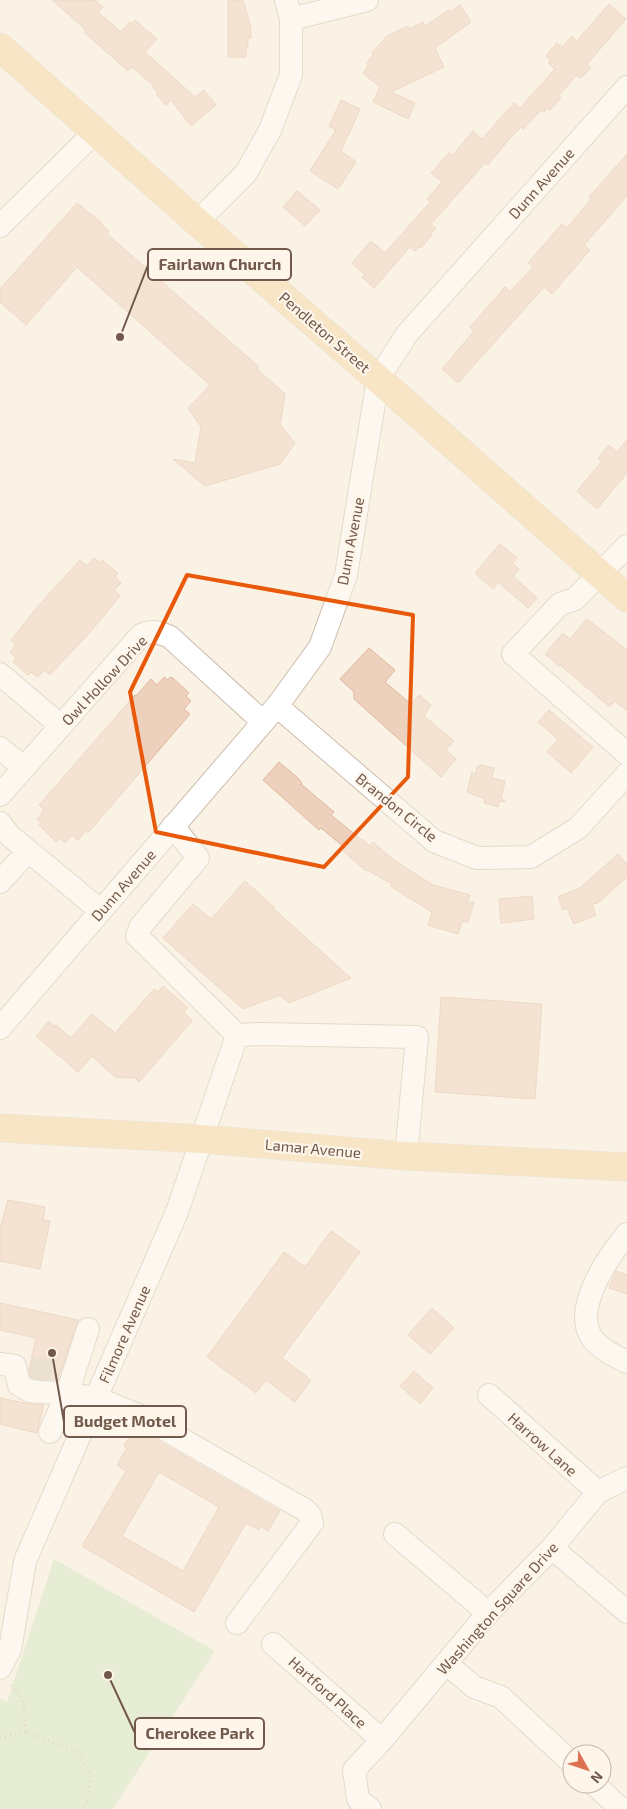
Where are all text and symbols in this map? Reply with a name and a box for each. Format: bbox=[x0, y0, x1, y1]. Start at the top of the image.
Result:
street label: Dunn Avenue bbox=[504, 144, 578, 222]
callout: Fairlawn Church bbox=[148, 249, 291, 280]
text: Fairlawn Church bbox=[159, 254, 281, 273]
street label: Pendleton Street bbox=[276, 288, 374, 377]
street label: Dunn Avenue bbox=[333, 496, 367, 586]
street label: Owl Hollow Drive bbox=[58, 631, 150, 729]
street label: Brandon Circle bbox=[353, 769, 441, 845]
street label: Dunn Avenue bbox=[87, 845, 159, 925]
street label: Lamar Avenue bbox=[264, 1135, 362, 1161]
street label: Filmore Avenue bbox=[94, 1282, 154, 1386]
callout: Budget Motel bbox=[64, 1406, 186, 1437]
street label: Harrow Lane bbox=[505, 1408, 581, 1480]
text: Budget Motel bbox=[74, 1411, 177, 1430]
street label: Washington Square Drive bbox=[433, 1538, 561, 1678]
street label: Hartford Place bbox=[285, 1652, 371, 1732]
callout: Cherokee Park bbox=[135, 1718, 264, 1749]
text: Cherokee Park bbox=[145, 1723, 255, 1742]
north arrow bbox=[562, 1744, 612, 1794]
text: N bbox=[588, 1768, 607, 1787]

